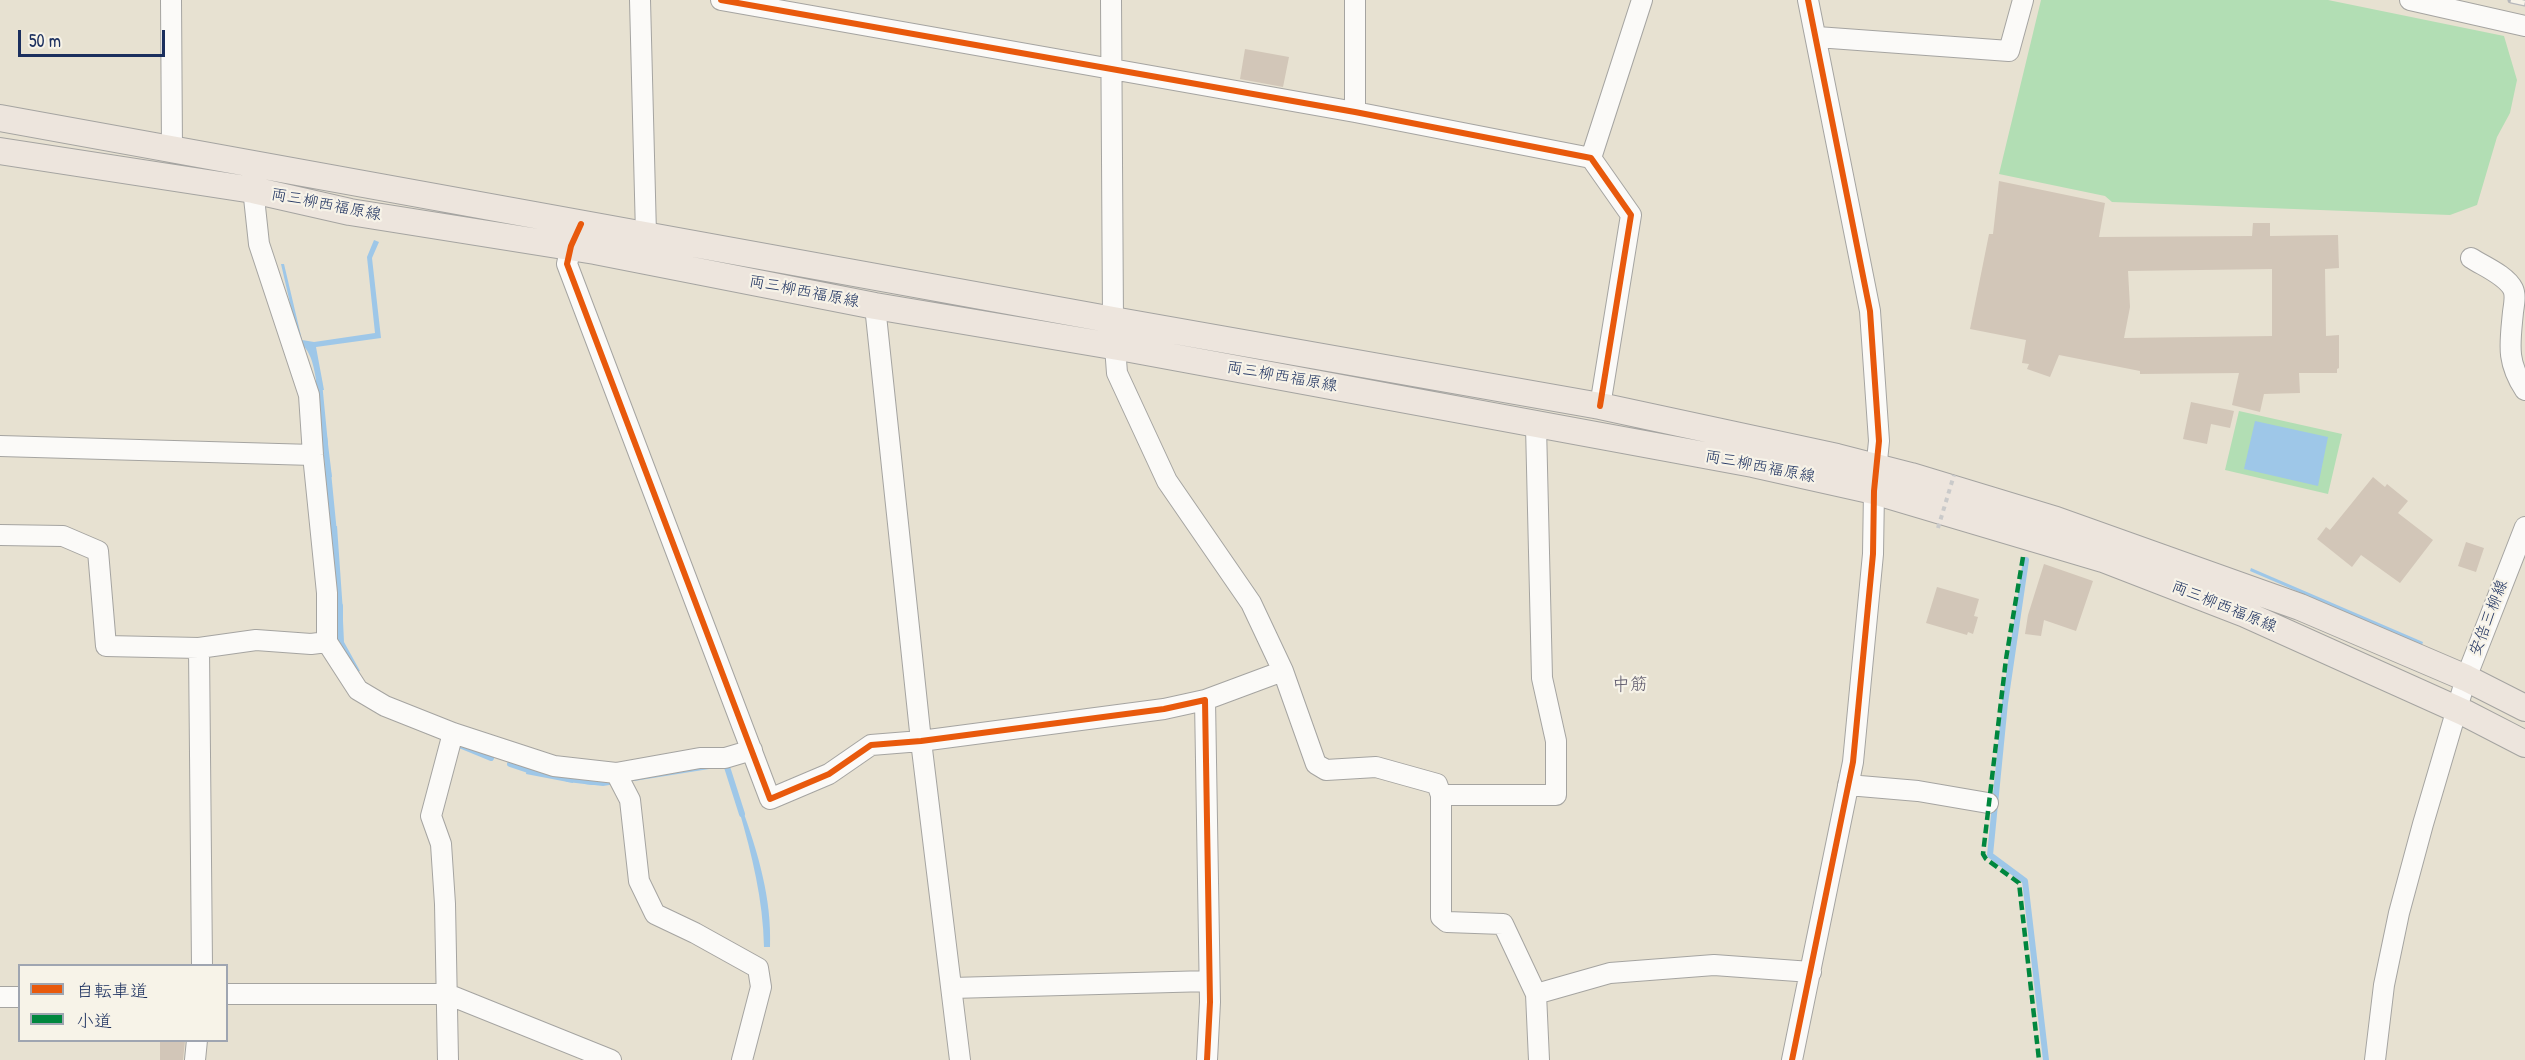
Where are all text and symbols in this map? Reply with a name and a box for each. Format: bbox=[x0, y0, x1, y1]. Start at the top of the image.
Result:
scale bar bbox=[21, 18, 168, 56]
text: 50 m bbox=[29, 28, 61, 53]
street label: 両三柳西福原線 bbox=[269, 185, 383, 225]
street label: 両三柳西福原線 bbox=[747, 272, 861, 312]
street label: 両三柳西福原線 bbox=[1225, 358, 1339, 396]
street label: 両三柳西福原線 bbox=[1703, 447, 1817, 487]
street label: 両三柳西福原線 bbox=[2168, 577, 2280, 637]
street label: 安倍三柳線 bbox=[2466, 577, 2512, 659]
district label: 中筋 bbox=[1612, 674, 1648, 696]
legend bbox=[18, 964, 228, 1042]
text: 自転車道 bbox=[76, 978, 148, 1003]
text: 小道 bbox=[76, 1008, 112, 1033]

